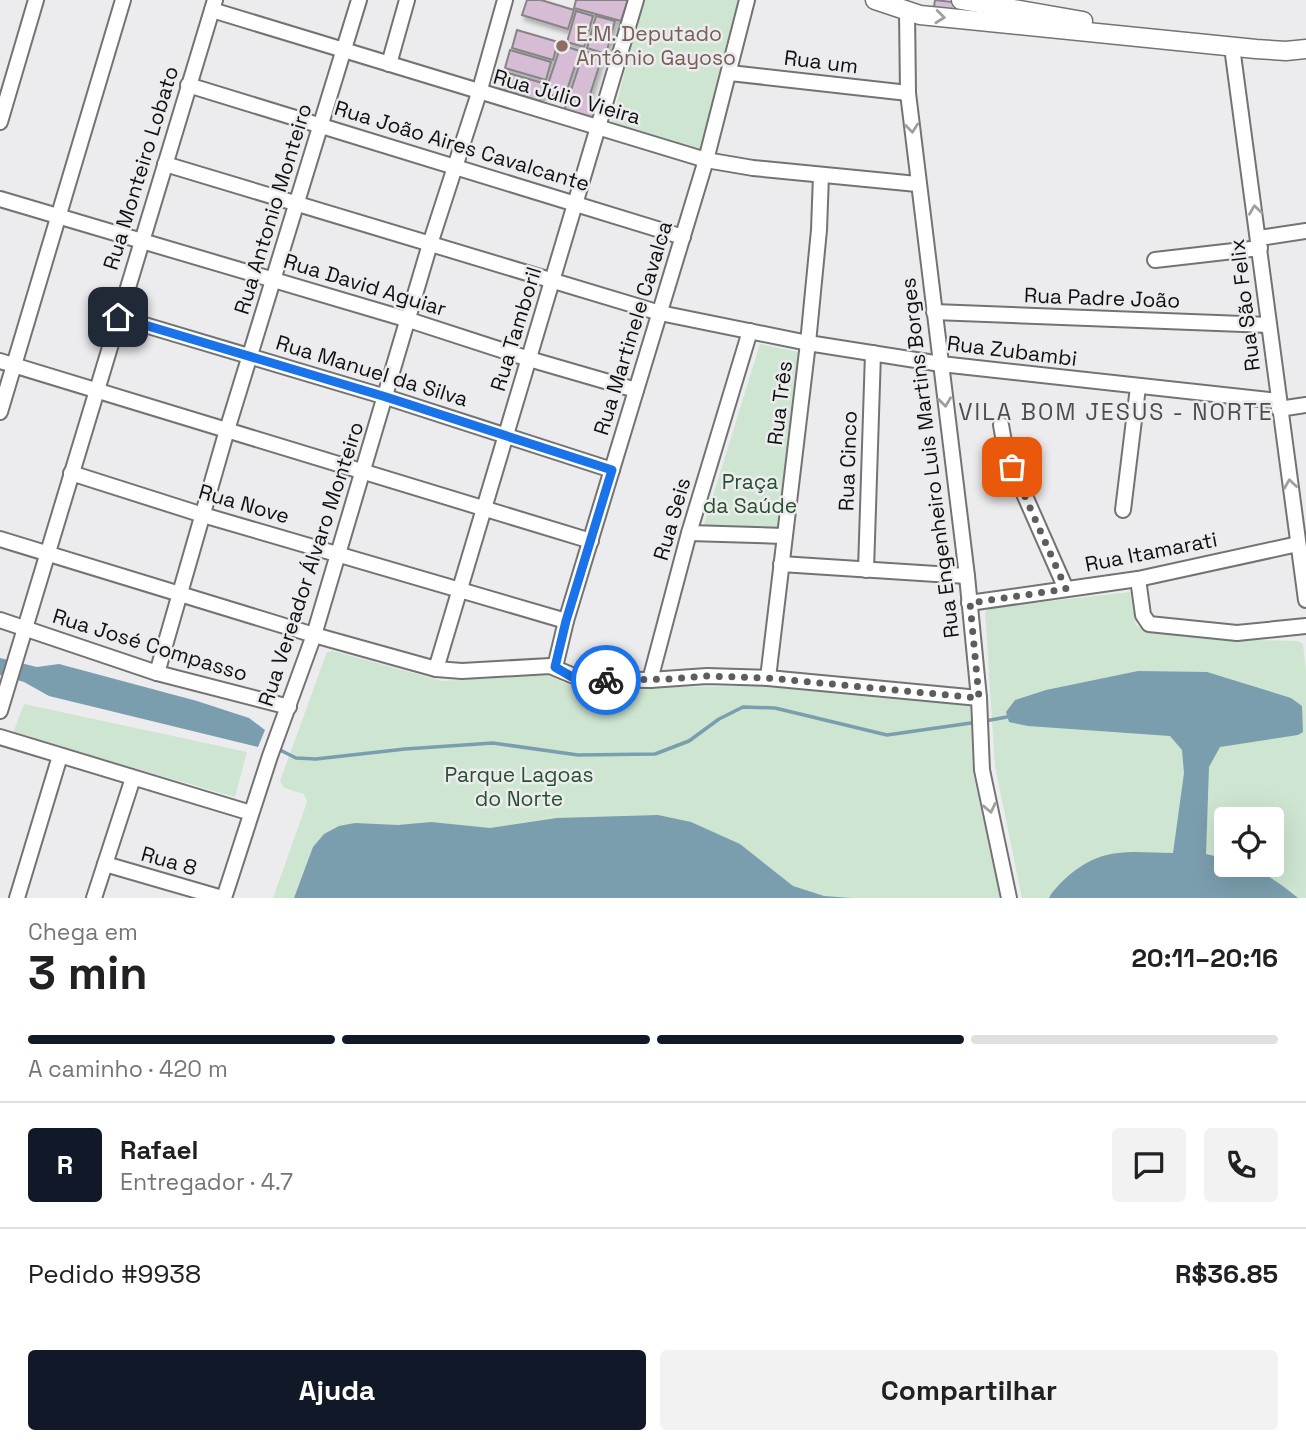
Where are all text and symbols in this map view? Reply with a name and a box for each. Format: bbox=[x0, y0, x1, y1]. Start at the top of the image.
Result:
one-way arrow bbox=[935, 9, 946, 24]
place label: E.M. Deputado Antônio Gayoso bbox=[576, 20, 736, 71]
marker: E.M. Deputado Antônio Gayoso bbox=[554, 38, 570, 54]
street label: Rua um bbox=[782, 44, 860, 79]
street label: Rua Monteiro Lobato bbox=[97, 63, 184, 273]
street label: Rua Júlio Vieira bbox=[490, 63, 644, 130]
street label: Rua João Aires Cavalcante bbox=[331, 94, 593, 197]
street label: Rua Antonio Monteiro bbox=[228, 100, 317, 317]
one-way arrow bbox=[904, 122, 919, 134]
one-way arrow bbox=[1247, 204, 1262, 216]
street label: Rua Martinele Cavalca bbox=[587, 217, 678, 438]
street label: Rua São Felix bbox=[1223, 237, 1266, 373]
street label: Rua David Aguiar bbox=[280, 247, 450, 322]
street label: Rua Tamboril bbox=[484, 264, 547, 394]
street label: Rua Engenheiro Luis Martins Borges bbox=[894, 276, 965, 640]
street label: Rua Padre João bbox=[1023, 281, 1181, 314]
pin bbox=[88, 287, 148, 347]
icon: home bbox=[99, 298, 137, 336]
street label: Rua Manuel da Silva bbox=[273, 328, 472, 413]
street label: Rua Zubambi bbox=[946, 329, 1079, 372]
street label: Rua Três bbox=[761, 359, 798, 447]
one-way arrow bbox=[938, 396, 953, 408]
district label: VILA BOM JESUS - NORTE bbox=[958, 397, 1274, 427]
street label: Rua Cinco bbox=[832, 410, 863, 512]
street label: Rua Vereador Álvaro Monteiro bbox=[252, 418, 369, 710]
pin bbox=[982, 437, 1042, 497]
icon: bag bbox=[993, 448, 1031, 486]
park label: Praça da Saúde bbox=[703, 468, 797, 519]
street label: Rua Seis bbox=[647, 474, 696, 563]
street label: Rua Nove bbox=[196, 478, 293, 529]
one-way arrow bbox=[1282, 478, 1297, 490]
street label: Rua Itamarati bbox=[1082, 525, 1219, 578]
street label: Rua José Compasso bbox=[49, 602, 251, 687]
courier bbox=[571, 645, 641, 715]
icon: bike bbox=[587, 661, 625, 699]
park label: Parque Lagoas do Norte bbox=[445, 761, 593, 812]
one-way arrow bbox=[982, 802, 997, 814]
map controls bbox=[1214, 807, 1284, 877]
button: locate bbox=[1214, 807, 1284, 877]
street label: Rua 8 bbox=[138, 840, 200, 881]
text: Chega em bbox=[28, 917, 138, 947]
text: 20:11–20:16 bbox=[1131, 941, 1278, 975]
text: 3 min bbox=[28, 944, 148, 1002]
text: A caminho · 420 m bbox=[28, 1054, 228, 1084]
button: chat bbox=[1112, 1128, 1186, 1202]
button: phone bbox=[1204, 1128, 1278, 1202]
text: Rafael bbox=[120, 1133, 198, 1167]
text: R bbox=[57, 1148, 73, 1182]
text: Entregador · 4.7 bbox=[120, 1167, 293, 1197]
text: Pedido #9938 bbox=[28, 1257, 201, 1291]
text: R$36.85 bbox=[1175, 1257, 1278, 1291]
button: Ajuda bbox=[28, 1350, 646, 1430]
button: Compartilhar bbox=[660, 1350, 1278, 1430]

